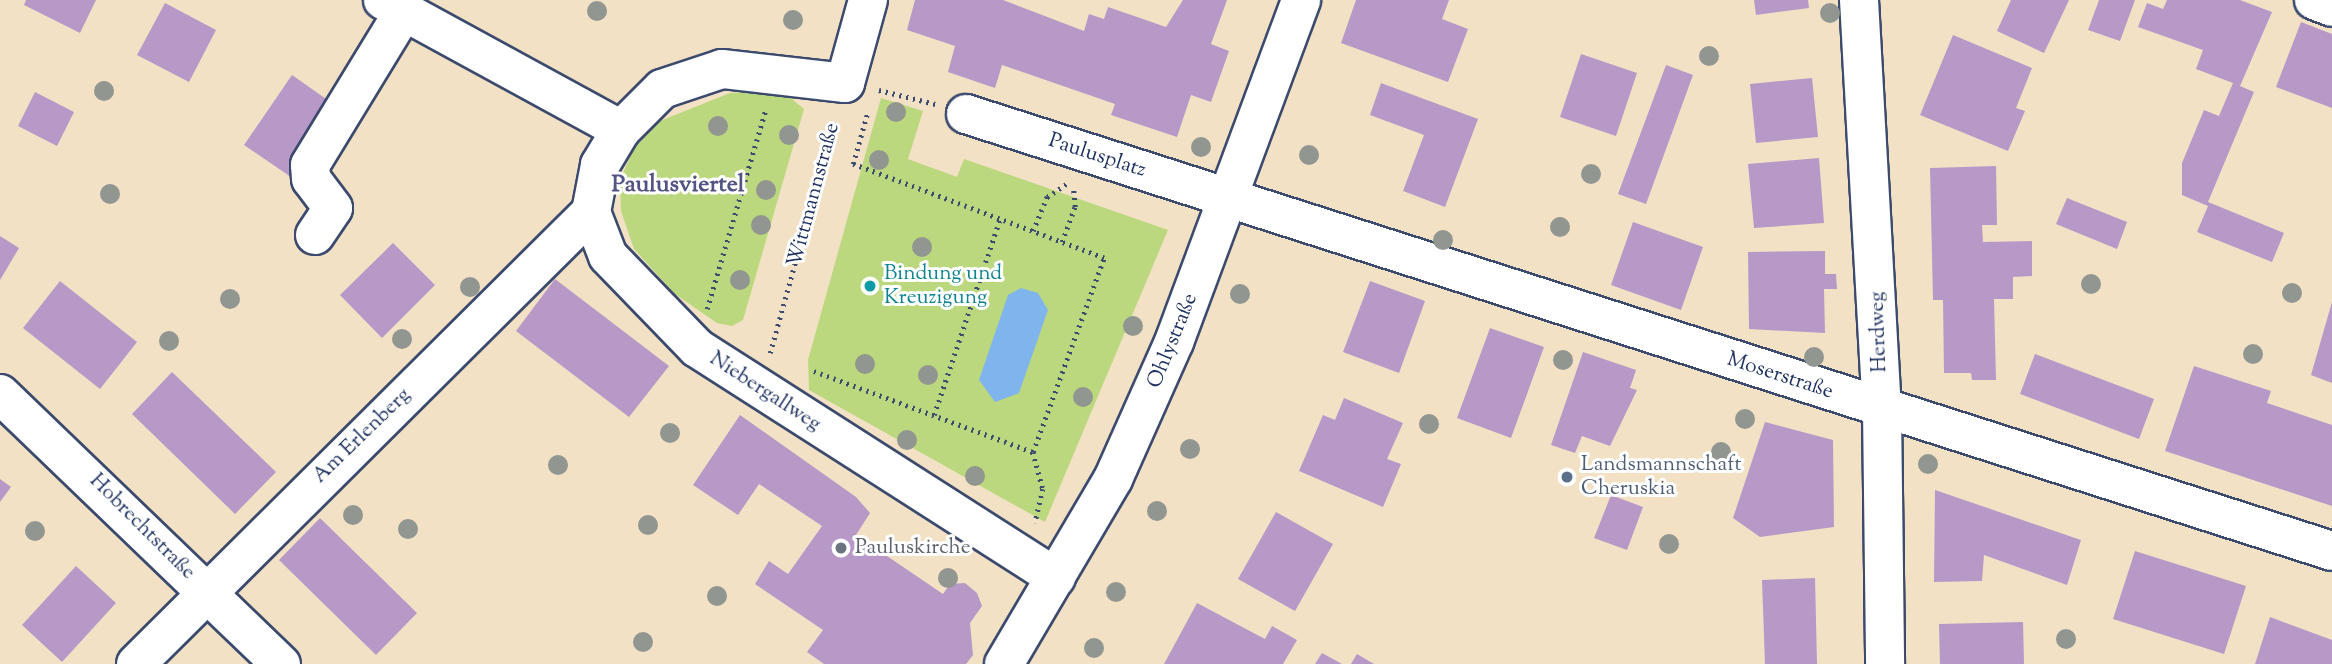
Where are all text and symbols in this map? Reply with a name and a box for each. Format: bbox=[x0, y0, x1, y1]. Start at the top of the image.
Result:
street label: Wittmannstraße bbox=[783, 120, 845, 270]
street label: Paulusplatz bbox=[1045, 128, 1149, 184]
district label: Paulusviertel bbox=[612, 172, 744, 200]
place label: Bindung und Kreuzigung bbox=[884, 261, 1002, 311]
marker: Bindung und Kreuzigung bbox=[862, 278, 878, 294]
street label: Ohlystraße bbox=[1143, 290, 1203, 392]
street label: Herdweg bbox=[1865, 291, 1893, 373]
street label: Niebergallweg bbox=[705, 347, 825, 437]
street label: Moserstraße bbox=[1724, 347, 1836, 405]
street label: Am Erlenberg bbox=[308, 383, 416, 489]
place label: Landsmannschaft Cheruskia bbox=[1581, 452, 1742, 502]
street label: Hobrechtstraße bbox=[84, 469, 200, 585]
marker: Landsmannschaft Cheruskia bbox=[1559, 469, 1575, 485]
place label: Pauluskirche bbox=[855, 535, 970, 561]
marker: Pauluskirche bbox=[833, 540, 849, 556]

